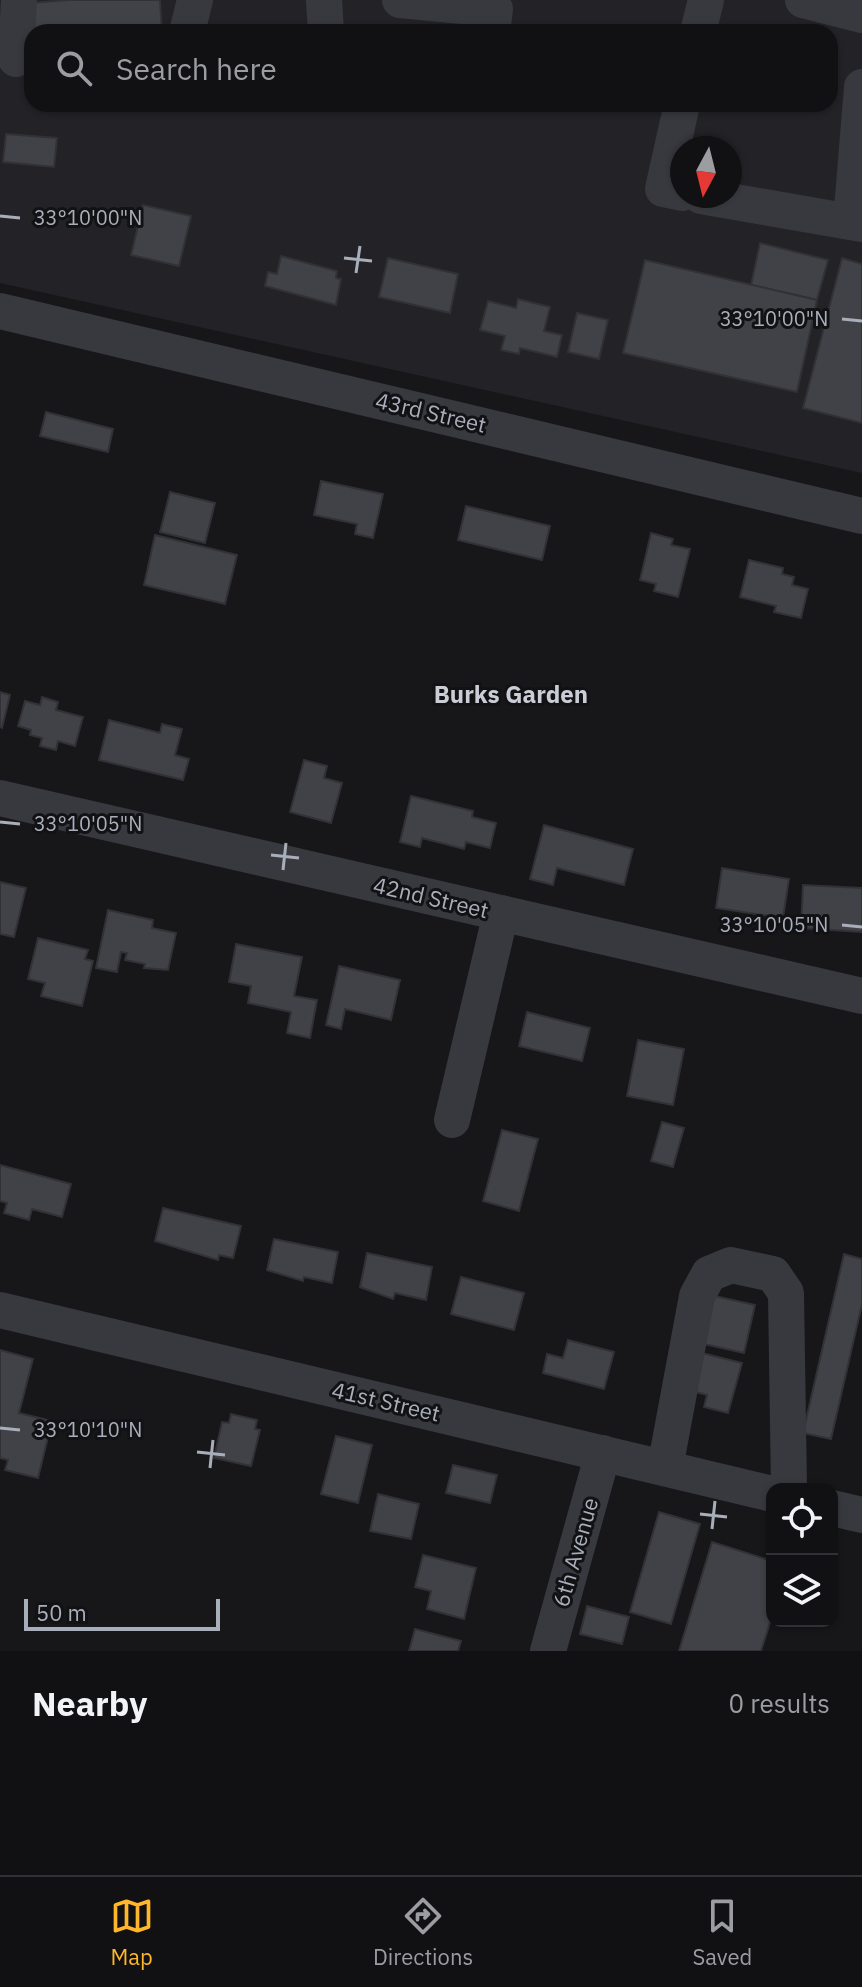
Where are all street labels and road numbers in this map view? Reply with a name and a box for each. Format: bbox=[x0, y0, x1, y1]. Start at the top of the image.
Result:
street label: 43rd Street bbox=[373, 385, 489, 439]
street label: 42nd Street bbox=[371, 870, 491, 924]
street label: 41st Street bbox=[329, 1374, 443, 1428]
street label: 6th Avenue bbox=[546, 1494, 604, 1610]

